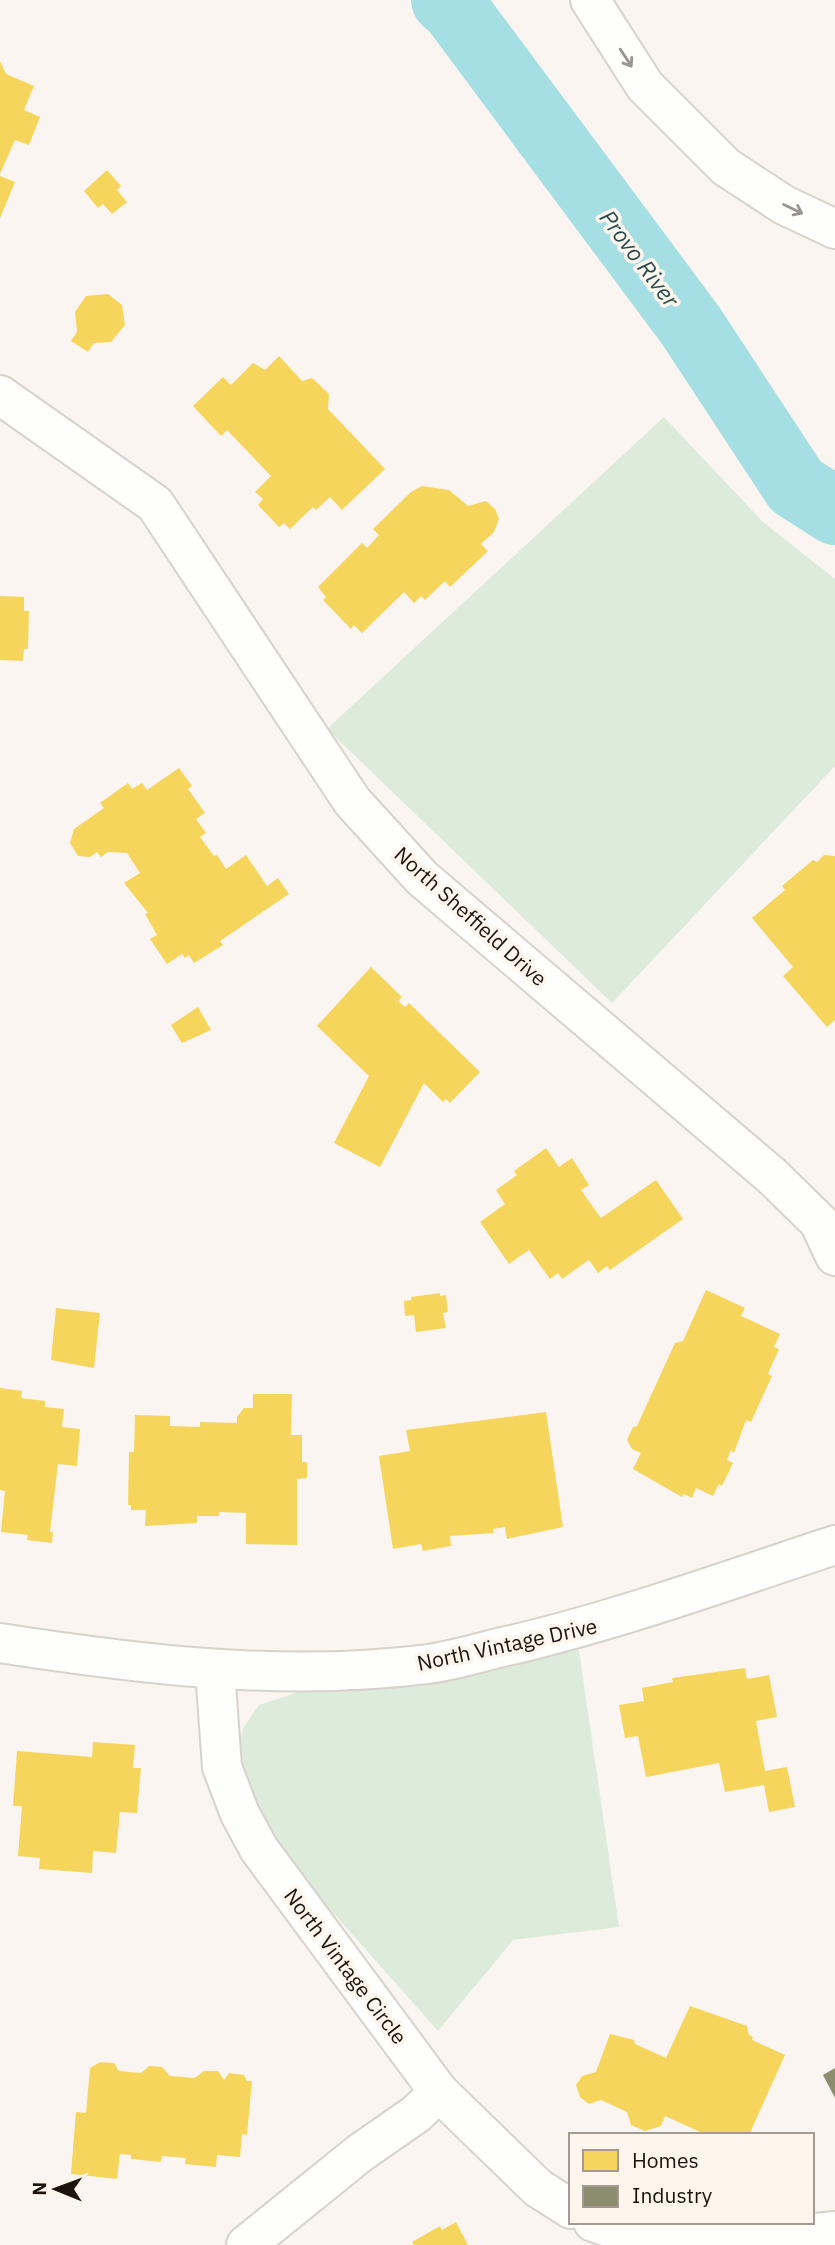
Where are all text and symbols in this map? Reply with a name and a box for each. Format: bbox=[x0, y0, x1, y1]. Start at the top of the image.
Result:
one-way arrow bbox=[620, 47, 634, 67]
water label: Provo River bbox=[594, 203, 687, 313]
one-way arrow bbox=[782, 203, 802, 217]
street label: North Sheffield Drive bbox=[389, 840, 553, 992]
street label: North Vintage Drive bbox=[414, 1611, 600, 1677]
street label: North Vintage Circle bbox=[278, 1882, 414, 2050]
legend bbox=[569, 2133, 814, 2224]
text: Homes bbox=[632, 2146, 699, 2174]
north arrow bbox=[21, 2154, 91, 2224]
text: Industry bbox=[632, 2181, 713, 2209]
text: N bbox=[27, 2182, 51, 2196]

